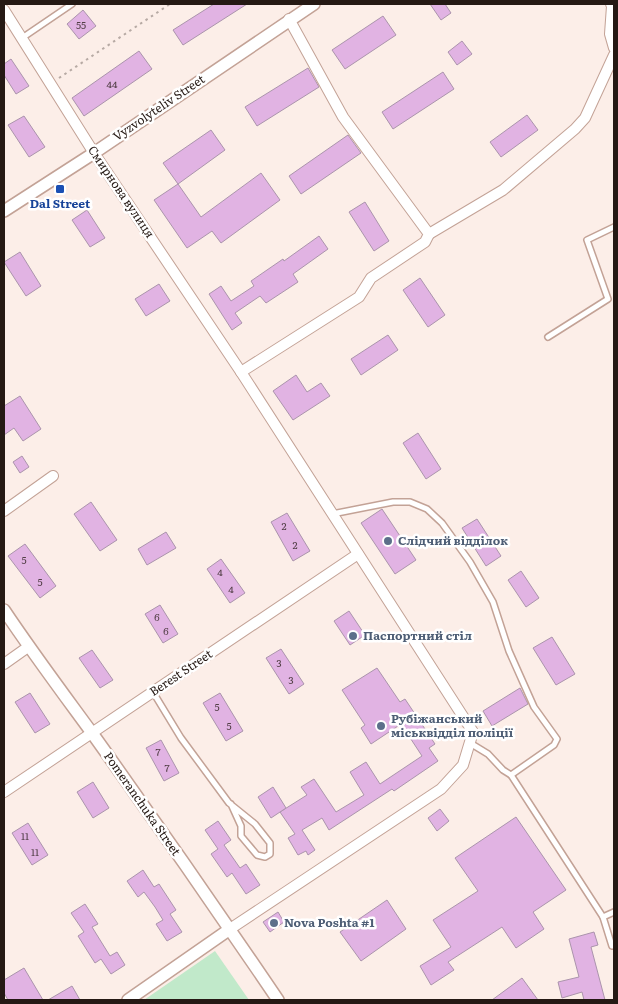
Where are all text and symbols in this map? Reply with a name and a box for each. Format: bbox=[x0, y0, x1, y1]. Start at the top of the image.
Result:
house number: 55 bbox=[76, 17, 86, 32]
street label: Vyzvolyteliv Street bbox=[109, 70, 208, 145]
house number: 44 bbox=[106, 76, 118, 91]
street label: Смирнова вулиця bbox=[84, 142, 159, 241]
marker: Dal Street bbox=[54, 183, 66, 195]
place label: Dal Street bbox=[30, 194, 91, 212]
house number: 2 bbox=[281, 518, 287, 533]
place label: Слідчий відділок bbox=[398, 531, 508, 549]
marker: Слідчий відділок bbox=[382, 535, 394, 547]
house number: 2 bbox=[292, 537, 298, 552]
house number: 5 bbox=[21, 552, 27, 567]
house number: 4 bbox=[217, 564, 223, 579]
house number: 5 bbox=[37, 574, 43, 589]
house number: 4 bbox=[228, 581, 234, 596]
house number: 6 bbox=[154, 609, 160, 624]
house number: 6 bbox=[163, 623, 169, 638]
place label: Паспортний стіл bbox=[363, 626, 472, 644]
marker: Паспортний стіл bbox=[347, 630, 359, 642]
street label: Berest Street bbox=[145, 644, 216, 700]
house number: 3 bbox=[276, 655, 282, 670]
house number: 3 bbox=[288, 672, 294, 687]
house number: 5 bbox=[214, 699, 220, 714]
place label: Рубіжанський міськвідділ поліції bbox=[391, 709, 514, 741]
house number: 5 bbox=[226, 718, 232, 733]
marker: Рубіжанський міськвідділ поліції bbox=[375, 720, 387, 732]
house number: 7 bbox=[155, 744, 161, 759]
street label: Pomeranchuka Street bbox=[100, 748, 186, 859]
house number: 7 bbox=[164, 760, 170, 775]
house number: 11 bbox=[21, 828, 29, 843]
house number: 11 bbox=[31, 844, 39, 859]
place label: Nova Poshta #1 bbox=[284, 913, 374, 931]
marker: Nova Poshta #1 bbox=[268, 917, 280, 929]

